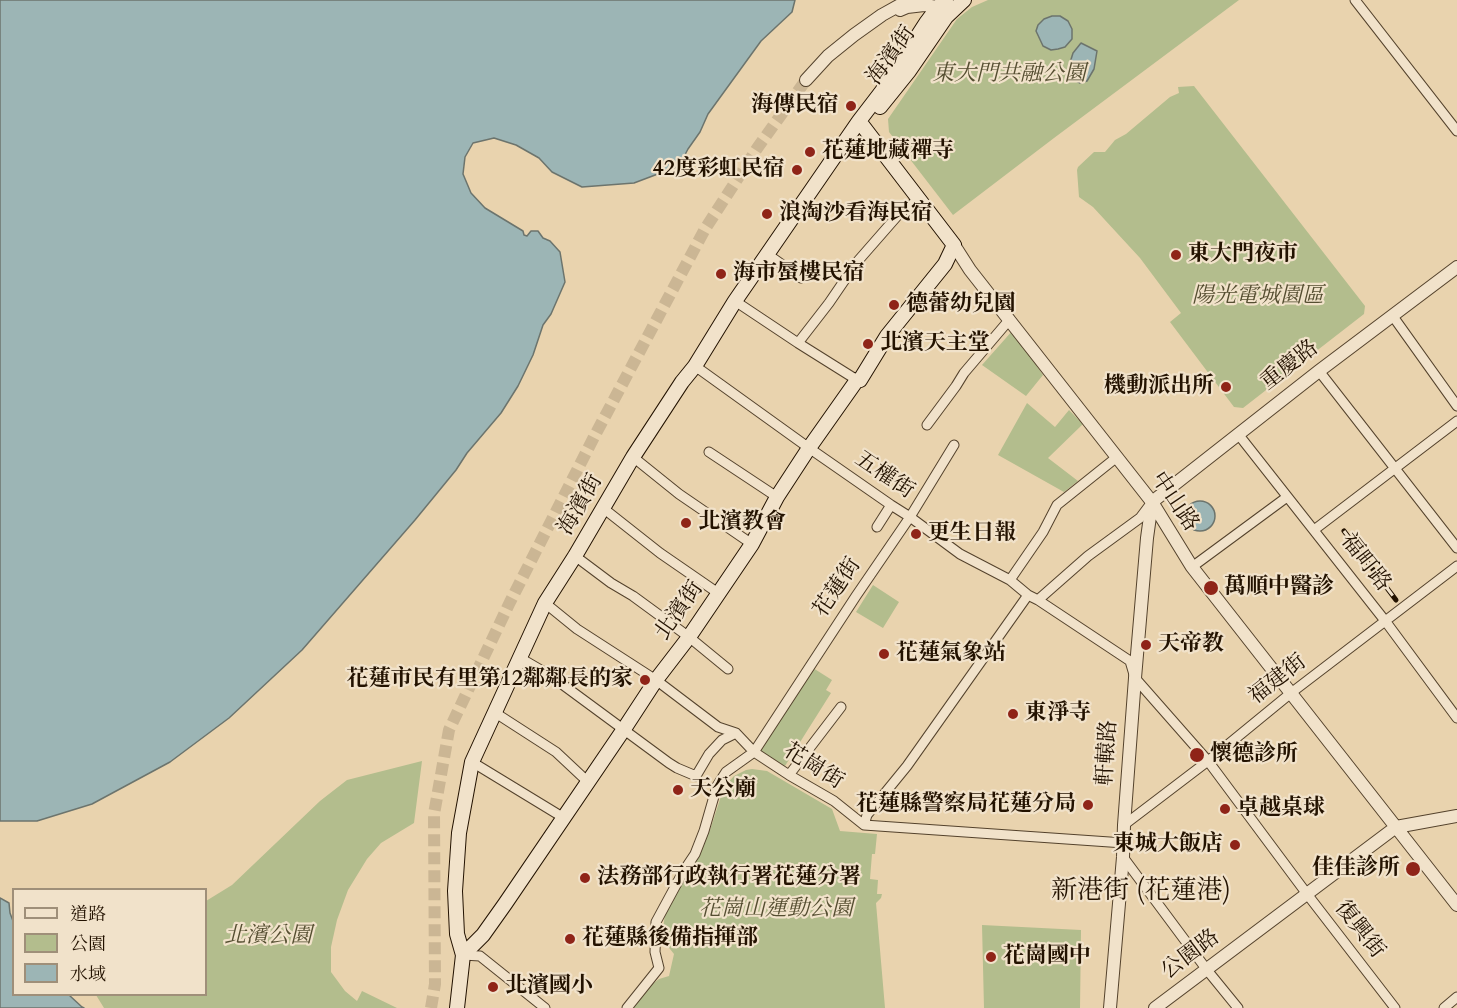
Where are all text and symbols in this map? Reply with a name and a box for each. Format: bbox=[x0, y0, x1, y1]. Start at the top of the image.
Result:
street label: 海濱街 bbox=[862, 22, 922, 90]
park label: 東大門共融公園 bbox=[932, 62, 1086, 88]
place label: 海傳民宿 bbox=[751, 93, 839, 119]
marker: 海傳民宿 bbox=[844, 99, 858, 113]
place label: 花蓮地藏禪寺 bbox=[822, 139, 954, 165]
marker: 花蓮地藏禪寺 bbox=[803, 145, 817, 159]
place label: 42度彩虹民宿 bbox=[652, 157, 785, 183]
marker: 42度彩虹民宿 bbox=[790, 163, 804, 177]
place label: 浪淘沙看海民宿 bbox=[779, 201, 933, 227]
marker: 浪淘沙看海民宿 bbox=[760, 207, 774, 221]
place label: 東大門夜市 bbox=[1188, 242, 1298, 268]
marker: 東大門夜市 bbox=[1169, 248, 1183, 262]
place label: 海市蜃樓民宿 bbox=[733, 261, 865, 287]
marker: 海市蜃樓民宿 bbox=[714, 267, 728, 281]
park label: 陽光電城園區 bbox=[1192, 284, 1324, 310]
place label: 德蕾幼兒園 bbox=[906, 292, 1016, 318]
marker: 德蕾幼兒園 bbox=[887, 298, 901, 312]
place label: 北濱天主堂 bbox=[880, 331, 990, 357]
street label: 重慶路 bbox=[1256, 335, 1324, 397]
marker: 北濱天主堂 bbox=[861, 337, 875, 351]
place label: 機動派出所 bbox=[1104, 374, 1214, 400]
marker: 機動派出所 bbox=[1219, 380, 1233, 394]
street label: 五權街 bbox=[849, 447, 919, 505]
street label: 中山路 bbox=[1145, 467, 1203, 537]
street label: 海濱街 bbox=[553, 470, 609, 540]
place label: 北濱教會 bbox=[698, 510, 786, 536]
marker: 北濱教會 bbox=[679, 516, 693, 530]
place label: 更生日報 bbox=[928, 521, 1016, 547]
marker: 更生日報 bbox=[909, 527, 923, 541]
street label: 福町路 bbox=[1334, 529, 1396, 597]
street label: 花蓮街 bbox=[809, 553, 867, 623]
place label: 萬順中醫診 bbox=[1224, 575, 1334, 601]
street label: 北濱街 bbox=[650, 576, 710, 646]
marker: 萬順中醫診 bbox=[1202, 579, 1220, 597]
place label: 天帝教 bbox=[1158, 632, 1224, 658]
marker: 天帝教 bbox=[1139, 638, 1153, 652]
place label: 花蓮氣象站 bbox=[896, 641, 1006, 667]
marker: 花蓮氣象站 bbox=[877, 647, 891, 661]
street label: 福建街 bbox=[1244, 649, 1312, 711]
place label: 花蓮市民有里第12鄰鄰長的家 bbox=[346, 667, 633, 693]
marker: 花蓮市民有里第12鄰鄰長的家 bbox=[638, 673, 652, 687]
place label: 東淨寺 bbox=[1025, 701, 1091, 727]
marker: 東淨寺 bbox=[1006, 707, 1020, 721]
street label: 軒轅路 bbox=[1093, 719, 1123, 787]
street label: 花崗街 bbox=[778, 738, 848, 796]
place label: 懷德診所 bbox=[1210, 742, 1298, 768]
marker: 懷德診所 bbox=[1188, 746, 1206, 764]
place label: 天公廟 bbox=[690, 777, 756, 803]
marker: 天公廟 bbox=[671, 783, 685, 797]
place label: 花蓮縣警察局花蓮分局 bbox=[856, 792, 1076, 818]
place label: 卓越桌球 bbox=[1237, 796, 1325, 822]
marker: 花蓮縣警察局花蓮分局 bbox=[1081, 798, 1095, 812]
marker: 卓越桌球 bbox=[1218, 802, 1232, 816]
place label: 東城大飯店 bbox=[1113, 832, 1223, 858]
marker: 東城大飯店 bbox=[1228, 838, 1242, 852]
place label: 佳佳診所 bbox=[1312, 856, 1400, 882]
marker: 佳佳診所 bbox=[1404, 860, 1422, 878]
place label: 法務部行政執行署花蓮分署 bbox=[597, 865, 861, 891]
marker: 法務部行政執行署花蓮分署 bbox=[578, 871, 592, 885]
district label: 新港街 (花蓮港) bbox=[1051, 876, 1231, 908]
legend bbox=[12, 888, 207, 996]
street label: 復興街 bbox=[1328, 896, 1390, 964]
park label: 花崗山運動公園 bbox=[699, 897, 853, 923]
text: 道路 bbox=[70, 902, 106, 927]
park label: 北濱公園 bbox=[224, 924, 312, 950]
street label: 公園路 bbox=[1157, 925, 1225, 985]
place label: 花蓮縣後備指揮部 bbox=[582, 926, 758, 952]
text: 公園 bbox=[70, 932, 106, 957]
marker: 花蓮縣後備指揮部 bbox=[563, 932, 577, 946]
place label: 花崗國中 bbox=[1003, 944, 1091, 970]
marker: 花崗國中 bbox=[984, 950, 998, 964]
text: 水域 bbox=[70, 962, 106, 987]
place label: 北濱國小 bbox=[505, 974, 593, 1000]
marker: 北濱國小 bbox=[486, 980, 500, 994]

